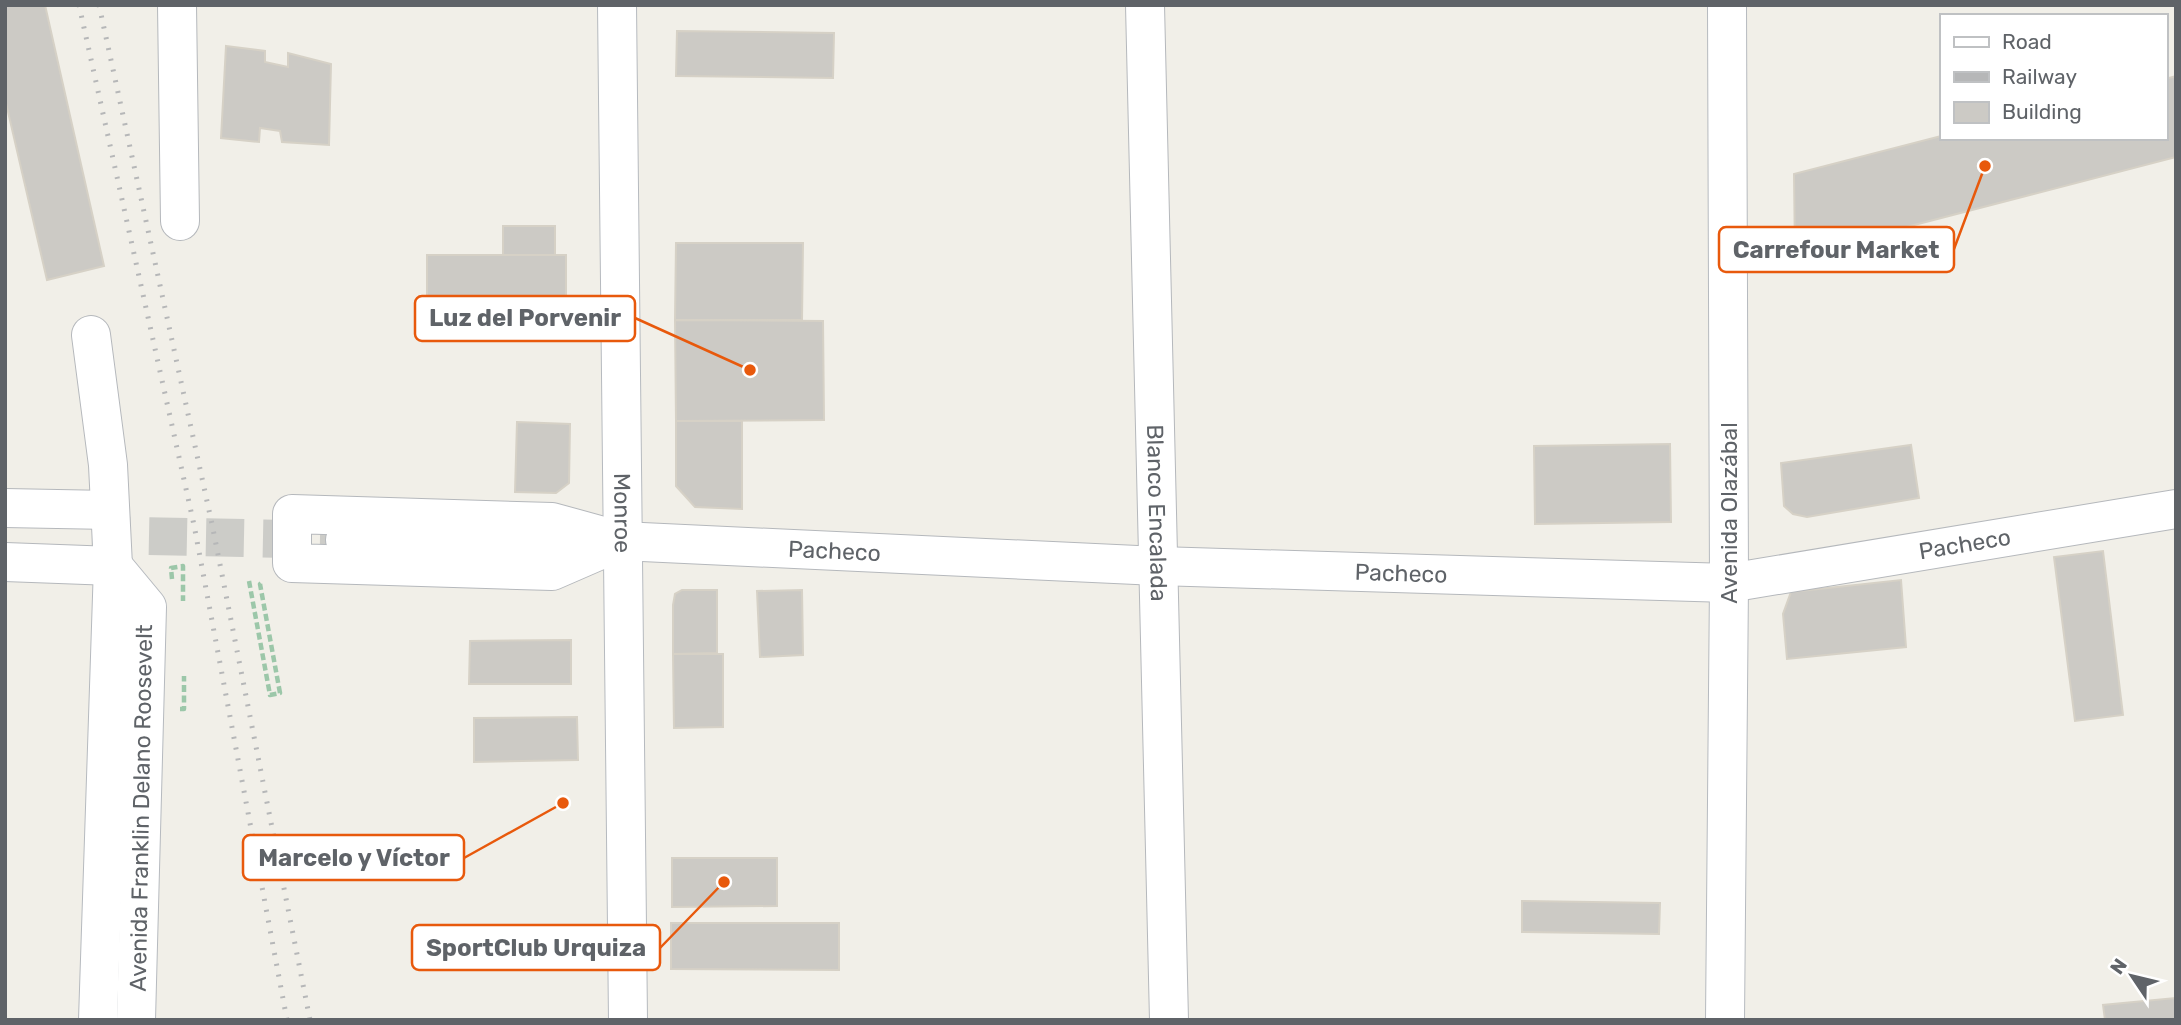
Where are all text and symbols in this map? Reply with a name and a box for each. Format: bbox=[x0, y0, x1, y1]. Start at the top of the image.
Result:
legend bbox=[1940, 14, 2167, 140]
text: Road bbox=[2002, 29, 2052, 54]
text: Railway bbox=[2002, 64, 2077, 89]
text: Building bbox=[2002, 99, 2082, 124]
callout: Carrefour Market bbox=[1719, 227, 1954, 272]
text: Carrefour Market bbox=[1733, 236, 1939, 264]
callout: Luz del Porvenir bbox=[415, 296, 635, 341]
text: Luz del Porvenir bbox=[429, 304, 621, 332]
street label: Avenida Olazábal bbox=[1715, 422, 1743, 604]
street label: Blanco Encalada bbox=[1141, 424, 1173, 602]
street label: Monroe bbox=[608, 473, 637, 553]
street label: Pacheco bbox=[1917, 523, 2013, 565]
street label: Pacheco bbox=[788, 535, 881, 567]
street label: Pacheco bbox=[1354, 558, 1448, 589]
street label: Avenida Franklin Delano Roosevelt bbox=[124, 624, 158, 992]
callout: Marcelo y Víctor bbox=[243, 835, 464, 880]
text: Marcelo y Víctor bbox=[258, 844, 450, 872]
callout: SportClub Urquiza bbox=[412, 925, 660, 970]
text: SportClub Urquiza bbox=[426, 934, 646, 962]
north arrow bbox=[2097, 941, 2167, 1011]
text: N bbox=[2105, 954, 2132, 979]

